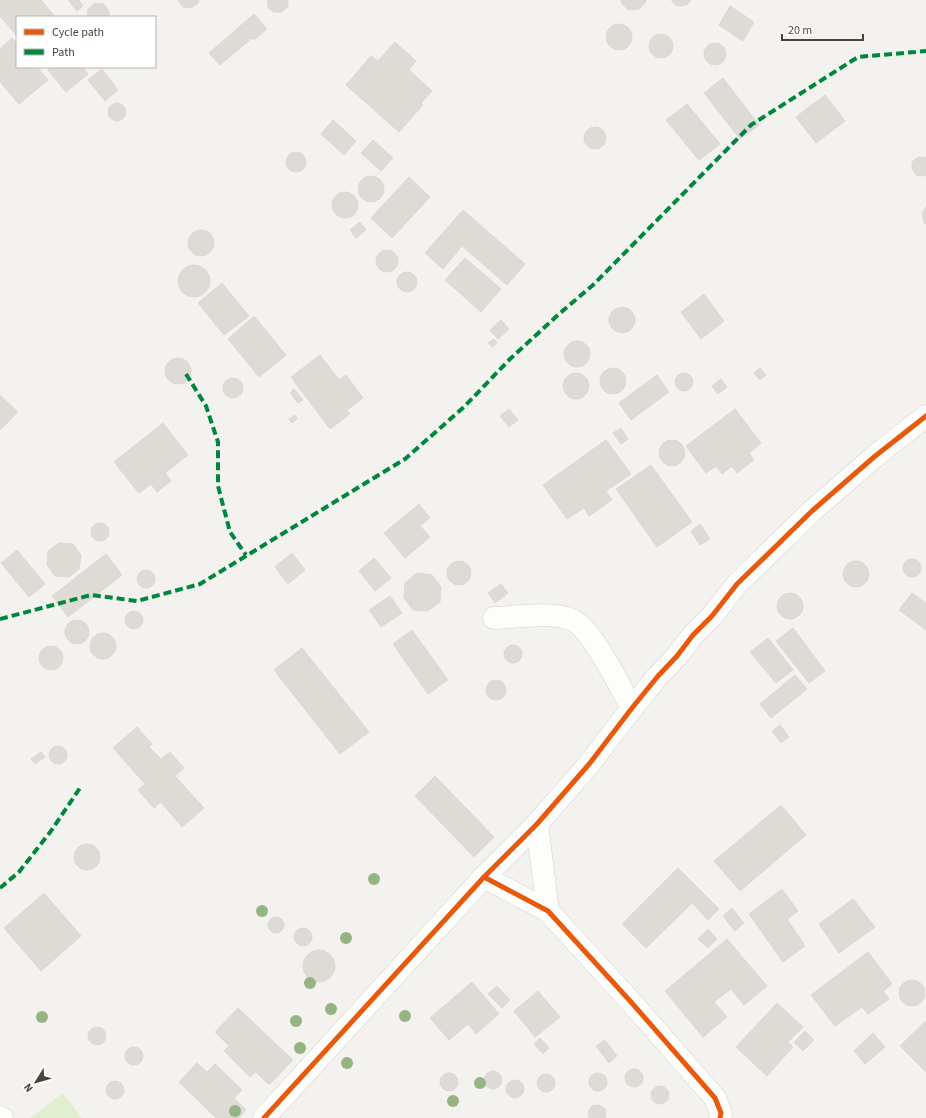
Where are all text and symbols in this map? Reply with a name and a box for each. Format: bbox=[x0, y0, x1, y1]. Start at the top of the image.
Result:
legend bbox=[16, 16, 156, 68]
scale bar bbox=[782, 16, 863, 42]
text: 20 m bbox=[788, 22, 812, 39]
text: Cycle path bbox=[52, 24, 104, 41]
text: Path bbox=[52, 44, 75, 61]
north arrow bbox=[16, 1062, 56, 1102]
text: N bbox=[20, 1080, 37, 1095]

